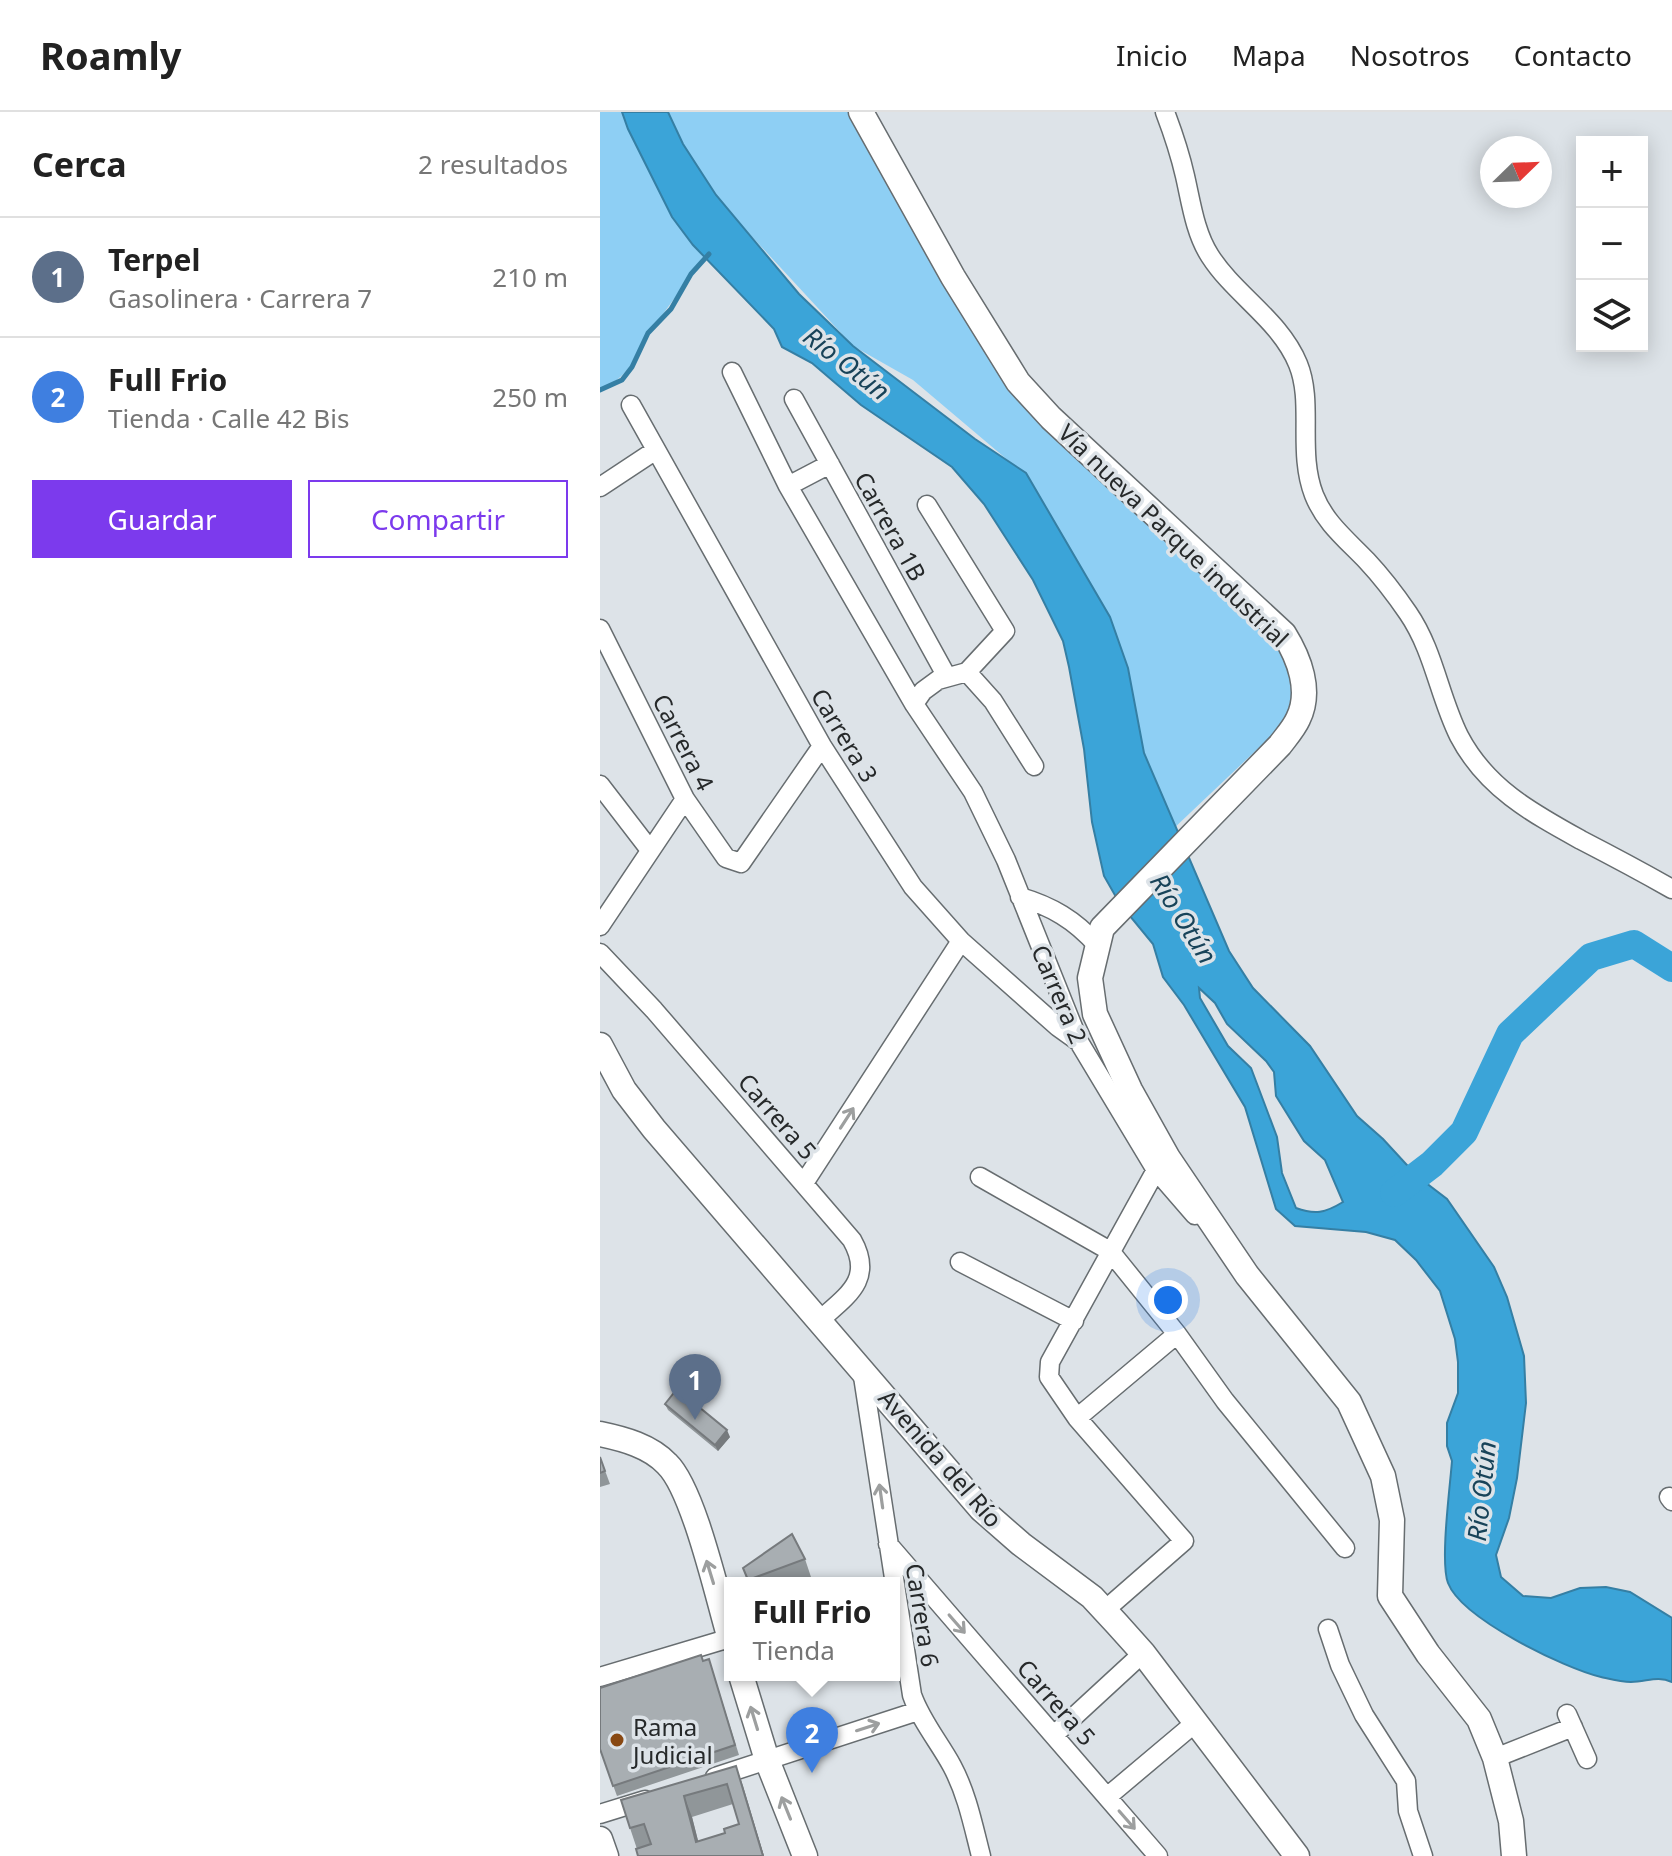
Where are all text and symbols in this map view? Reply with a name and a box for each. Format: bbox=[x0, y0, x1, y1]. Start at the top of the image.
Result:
text: Roamly bbox=[40, 29, 182, 81]
text: Inicio bbox=[1116, 36, 1188, 74]
text: Mapa bbox=[1232, 36, 1306, 74]
text: Nosotros bbox=[1350, 36, 1470, 74]
text: Contacto bbox=[1514, 36, 1632, 74]
north arrow bbox=[1480, 136, 1552, 208]
map controls bbox=[1576, 136, 1648, 352]
button: + bbox=[1576, 136, 1648, 208]
text: Cerca bbox=[32, 141, 127, 187]
text: 2 resultados bbox=[418, 146, 568, 182]
button: − bbox=[1576, 208, 1648, 280]
text: Terpel bbox=[108, 239, 200, 280]
text: 1 bbox=[51, 259, 65, 295]
text: 210 m bbox=[492, 259, 568, 295]
text: Gasolinera · Carrera 7 bbox=[108, 280, 372, 316]
button: layers bbox=[1576, 280, 1648, 352]
water label: Río Otún bbox=[796, 318, 898, 408]
text: Full Frio bbox=[108, 359, 227, 400]
text: 2 bbox=[51, 379, 65, 415]
text: 250 m bbox=[492, 379, 568, 415]
text: Tienda · Calle 42 Bis bbox=[108, 400, 349, 436]
street label: Vía nueva Parque industrial bbox=[1052, 416, 1296, 654]
street label: Carrera 1B bbox=[847, 466, 935, 586]
button: Guardar bbox=[32, 480, 292, 558]
button: Compartir bbox=[308, 480, 568, 558]
street label: Carrera 3 bbox=[804, 682, 886, 788]
street label: Carrera 4 bbox=[646, 688, 723, 796]
water label: Río Otún bbox=[1142, 866, 1226, 970]
street label: Carrera 2 bbox=[1024, 940, 1096, 1048]
street label: Carrera 5 bbox=[731, 1066, 825, 1166]
one-way arrow bbox=[838, 1107, 855, 1129]
your location bbox=[1148, 1280, 1188, 1320]
pin: 1 bbox=[669, 1354, 721, 1420]
street label: Avenida del Río bbox=[872, 1382, 1010, 1534]
water label: Río Otún bbox=[1458, 1439, 1504, 1543]
one-way arrow bbox=[873, 1484, 888, 1510]
one-way arrow bbox=[702, 1560, 717, 1586]
street label: Carrera 6 bbox=[899, 1561, 947, 1669]
popup bbox=[724, 1577, 900, 1681]
text: Full Frio bbox=[752, 1591, 872, 1632]
one-way arrow bbox=[948, 1613, 966, 1633]
text: Tienda bbox=[752, 1632, 835, 1668]
street label: Carrera 5 bbox=[1010, 1652, 1104, 1752]
one-way arrow bbox=[746, 1705, 761, 1731]
pin: 2 bbox=[786, 1707, 838, 1773]
place label: Rama Judicial bbox=[631, 1710, 713, 1771]
one-way arrow bbox=[855, 1719, 880, 1734]
marker: Rama Judicial bbox=[608, 1731, 626, 1749]
one-way arrow bbox=[778, 1796, 792, 1821]
one-way arrow bbox=[1118, 1810, 1136, 1830]

